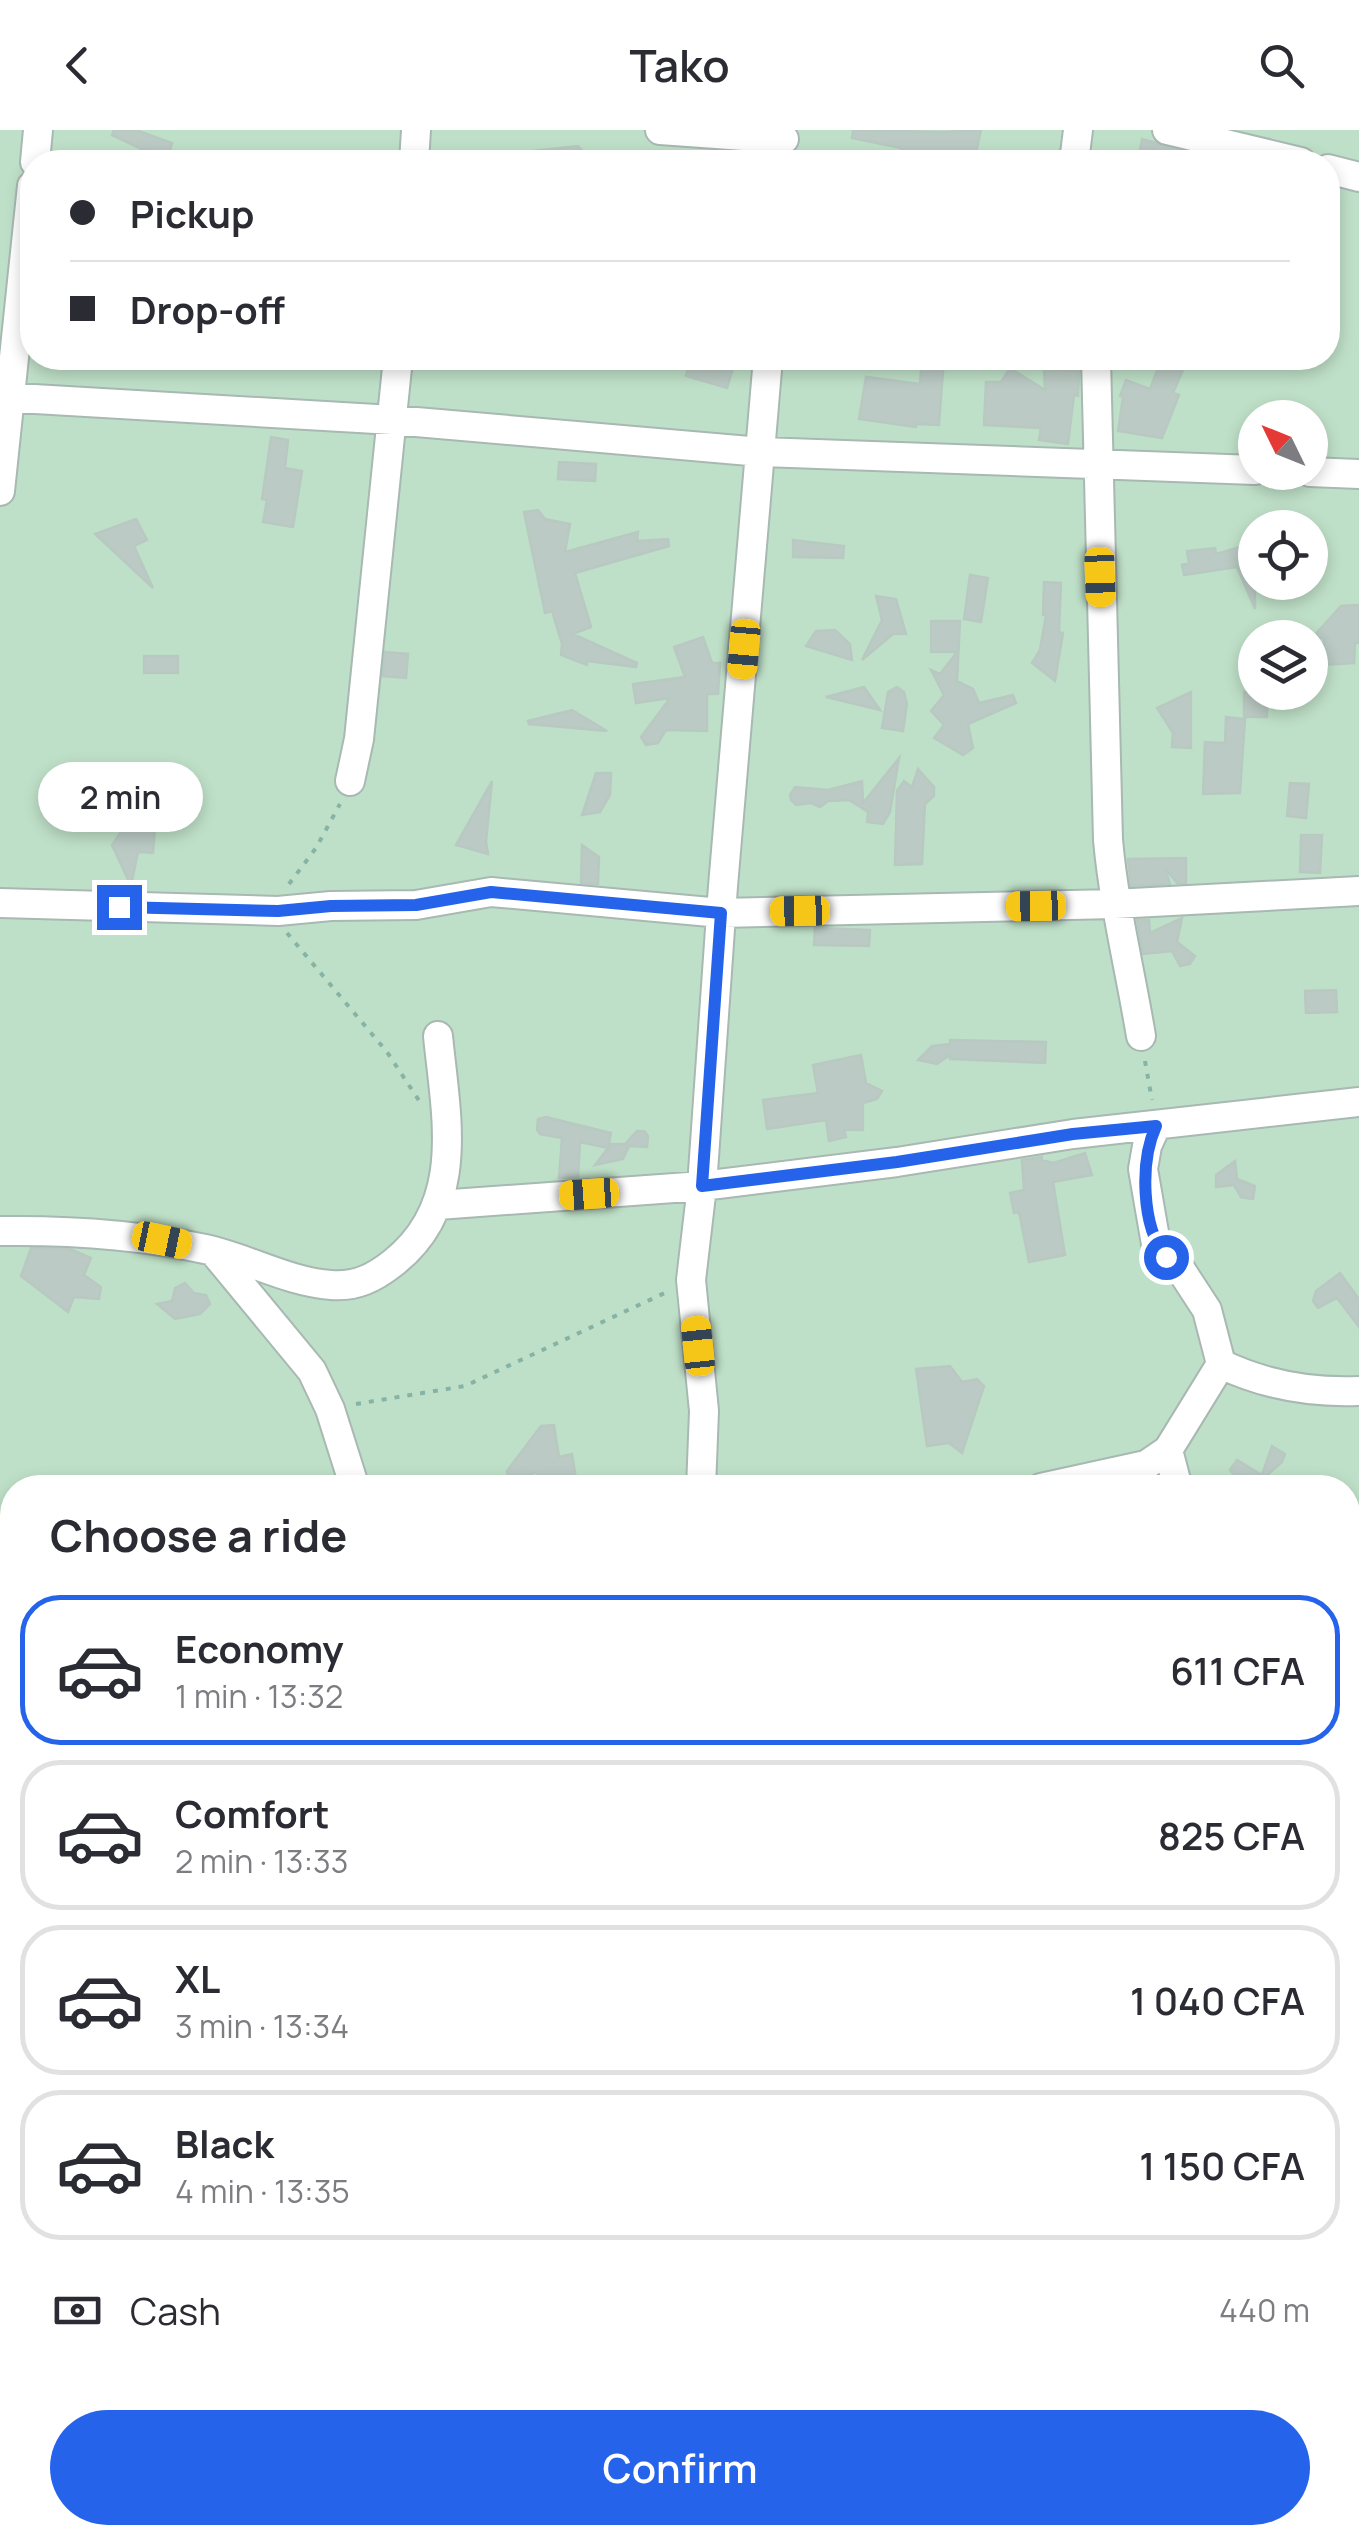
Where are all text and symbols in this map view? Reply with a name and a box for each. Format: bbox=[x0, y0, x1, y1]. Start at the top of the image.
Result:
text: Tako bbox=[629, 34, 730, 96]
icon: back bbox=[50, 38, 105, 93]
icon: search bbox=[1254, 38, 1309, 93]
text: Pickup bbox=[130, 187, 254, 239]
text: Drop-off bbox=[130, 283, 285, 335]
north arrow bbox=[1238, 400, 1328, 490]
map controls bbox=[1238, 400, 1328, 710]
button: locate bbox=[1238, 510, 1328, 600]
car bbox=[1084, 546, 1116, 608]
car bbox=[726, 618, 762, 680]
button: layers bbox=[1238, 620, 1328, 710]
callout: 2 min bbox=[36, 762, 202, 832]
text: 2 min bbox=[80, 775, 161, 819]
route end bbox=[97, 885, 142, 930]
car bbox=[1006, 890, 1066, 922]
car bbox=[770, 895, 830, 927]
car bbox=[558, 1177, 620, 1211]
car bbox=[130, 1219, 194, 1261]
route start bbox=[1144, 1235, 1189, 1280]
car bbox=[680, 1315, 716, 1377]
text: Choose a ride bbox=[50, 1504, 347, 1566]
text: Economy bbox=[175, 1622, 344, 1674]
icon: car bbox=[55, 1625, 145, 1715]
text: 611 CFA bbox=[1170, 1644, 1305, 1696]
text: 1 min · 13:32 bbox=[175, 1674, 343, 1718]
text: Comfort bbox=[175, 1787, 329, 1839]
icon: car bbox=[55, 1790, 145, 1880]
text: 825 CFA bbox=[1158, 1809, 1305, 1861]
text: 2 min · 13:33 bbox=[175, 1839, 348, 1883]
text: XL bbox=[175, 1952, 220, 2004]
icon: car bbox=[55, 1955, 145, 2045]
text: 1 040 CFA bbox=[1130, 1974, 1305, 2026]
text: 3 min · 13:34 bbox=[175, 2004, 349, 2048]
text: Black bbox=[175, 2117, 274, 2169]
icon: car bbox=[55, 2120, 145, 2210]
text: 1 150 CFA bbox=[1139, 2139, 1305, 2191]
text: 4 min · 13:35 bbox=[175, 2169, 350, 2213]
icon: cash bbox=[50, 2283, 105, 2338]
text: Cash bbox=[130, 2284, 221, 2336]
text: 440 m bbox=[1219, 2288, 1310, 2332]
button: Confirm bbox=[50, 2410, 1310, 2525]

